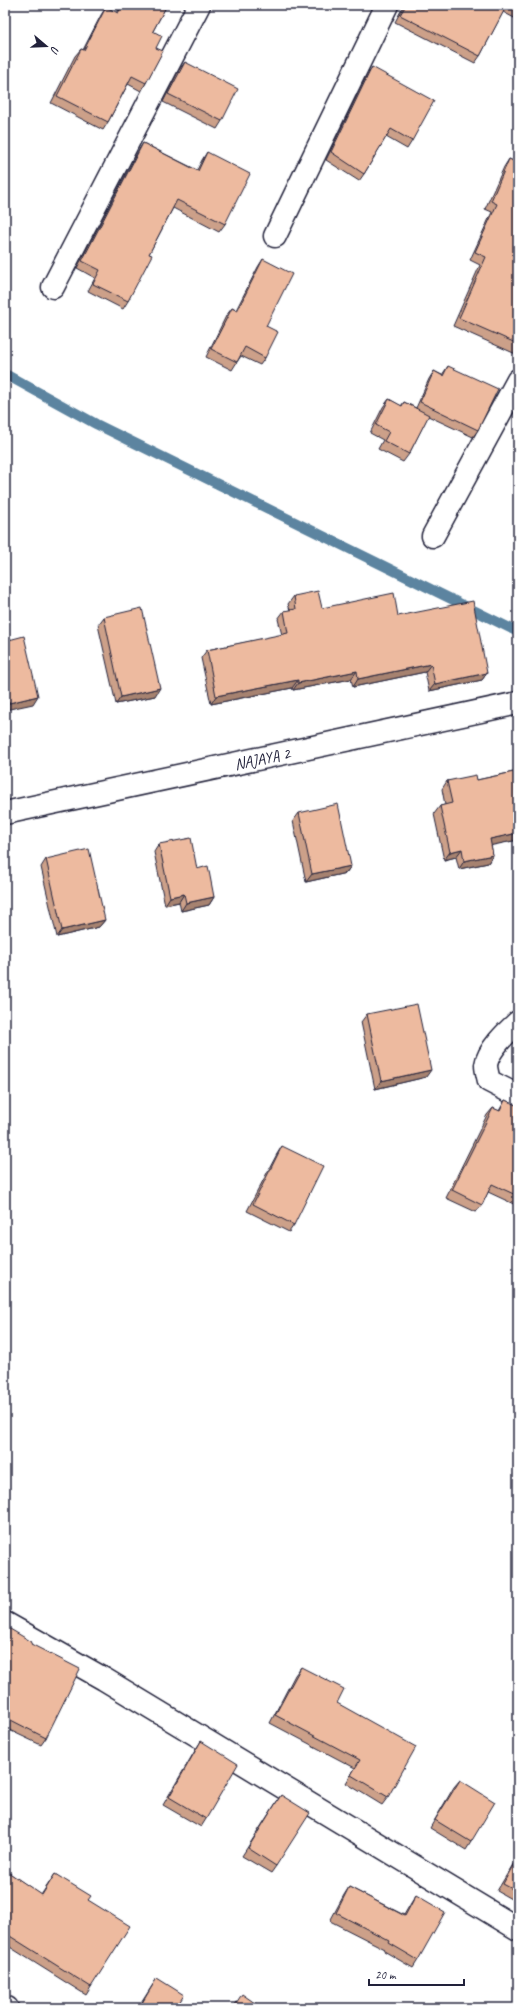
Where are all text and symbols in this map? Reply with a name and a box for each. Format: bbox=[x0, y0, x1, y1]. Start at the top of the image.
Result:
north arrow bbox=[26, 26, 66, 66]
text: U bbox=[47, 44, 63, 57]
street label: NAJAYA 2 bbox=[233, 743, 294, 775]
scale bar bbox=[369, 1961, 464, 1987]
text: 20 m bbox=[375, 1967, 397, 1983]

